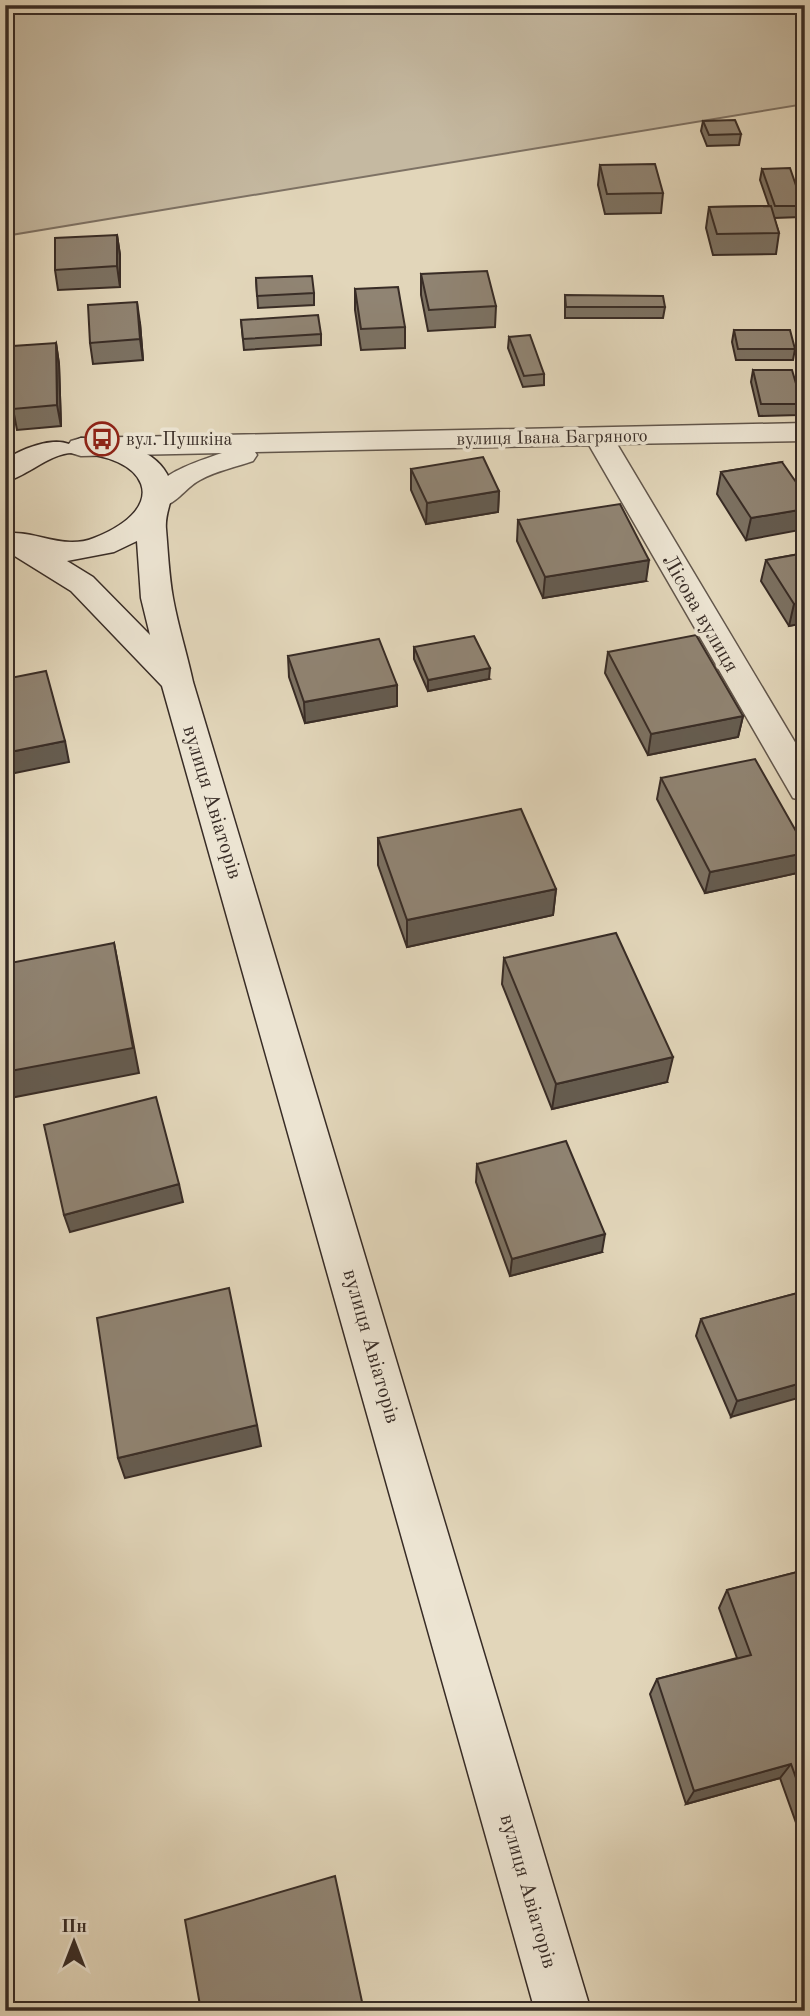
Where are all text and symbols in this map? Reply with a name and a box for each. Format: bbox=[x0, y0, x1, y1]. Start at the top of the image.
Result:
bus stop icon: вул. Пушкіна bbox=[83, 420, 121, 458]
street label: вулиця Івана Багряного bbox=[456, 427, 648, 449]
place label: вул. Пушкіна bbox=[126, 431, 233, 449]
street label: Лісова вулиця bbox=[658, 551, 742, 676]
street label: вулиця Авіаторів bbox=[178, 723, 245, 882]
street label: вулиця Авіаторів bbox=[339, 1267, 403, 1426]
street label: вулиця Авіаторів bbox=[496, 1812, 560, 1971]
north arrow bbox=[38, 1908, 108, 1978]
text: Пн bbox=[61, 1918, 87, 1937]

